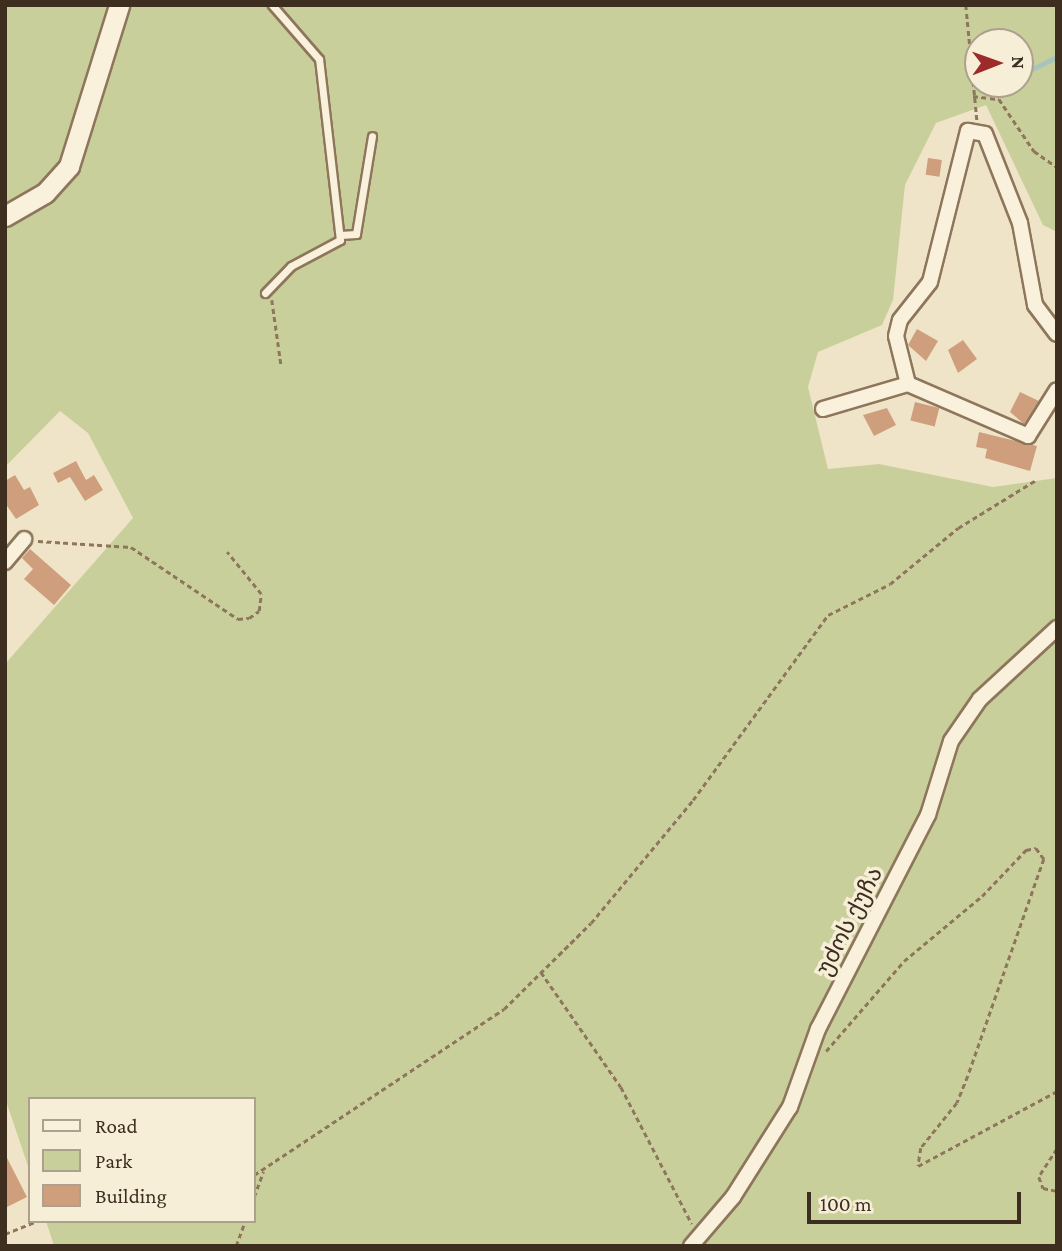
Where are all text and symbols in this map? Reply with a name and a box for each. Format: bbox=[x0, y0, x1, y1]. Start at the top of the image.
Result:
north arrow bbox=[964, 28, 1034, 98]
text: N bbox=[1008, 56, 1029, 69]
street label: უძოს ქუჩა bbox=[810, 862, 888, 980]
legend bbox=[28, 1097, 256, 1223]
text: Road bbox=[95, 1114, 138, 1138]
text: Park bbox=[95, 1149, 132, 1173]
scale bar bbox=[810, 1178, 1024, 1222]
text: Building bbox=[95, 1184, 167, 1208]
text: 100 m bbox=[820, 1192, 872, 1216]

